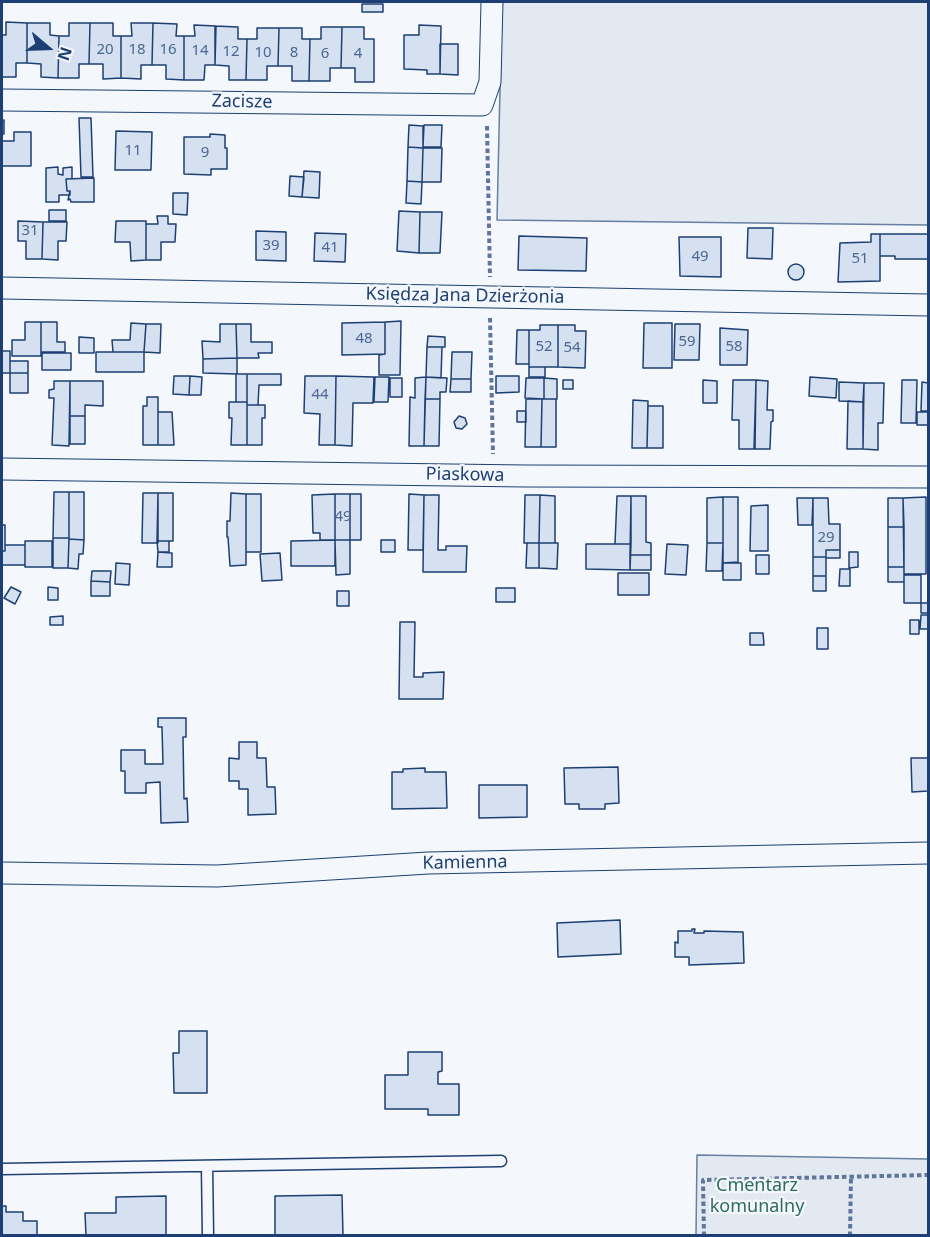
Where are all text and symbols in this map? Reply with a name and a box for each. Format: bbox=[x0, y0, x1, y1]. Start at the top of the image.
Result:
north arrow bbox=[18, 18, 78, 78]
house number: 20 bbox=[96, 41, 114, 59]
house number: 18 bbox=[128, 41, 146, 59]
house number: 16 bbox=[159, 41, 177, 59]
house number: 14 bbox=[191, 42, 209, 60]
house number: 12 bbox=[222, 43, 240, 61]
text: N bbox=[53, 44, 78, 64]
house number: 10 bbox=[254, 44, 272, 62]
house number: 8 bbox=[290, 44, 298, 62]
house number: 6 bbox=[321, 45, 329, 63]
house number: 4 bbox=[354, 45, 362, 63]
street label: Zacisze bbox=[211, 91, 273, 113]
house number: 11 bbox=[124, 142, 142, 160]
house number: 9 bbox=[201, 144, 209, 162]
house number: 31 bbox=[21, 222, 39, 240]
house number: 39 bbox=[262, 237, 280, 255]
house number: 41 bbox=[321, 239, 339, 257]
house number: 49 bbox=[691, 248, 709, 266]
house number: 51 bbox=[851, 250, 869, 268]
street label: Księdza Jana Dzierżonia bbox=[365, 283, 565, 309]
house number: 48 bbox=[355, 330, 373, 348]
house number: 59 bbox=[678, 333, 696, 351]
house number: 52 bbox=[535, 338, 553, 356]
house number: 58 bbox=[725, 338, 743, 356]
house number: 54 bbox=[563, 339, 581, 357]
house number: 44 bbox=[311, 386, 329, 404]
street label: Piaskowa bbox=[425, 464, 505, 486]
house number: 49 bbox=[334, 508, 352, 526]
house number: 29 bbox=[817, 529, 835, 547]
street label: Kamienna bbox=[422, 851, 508, 875]
park label: Cmentarz komunalny bbox=[710, 1175, 804, 1218]

